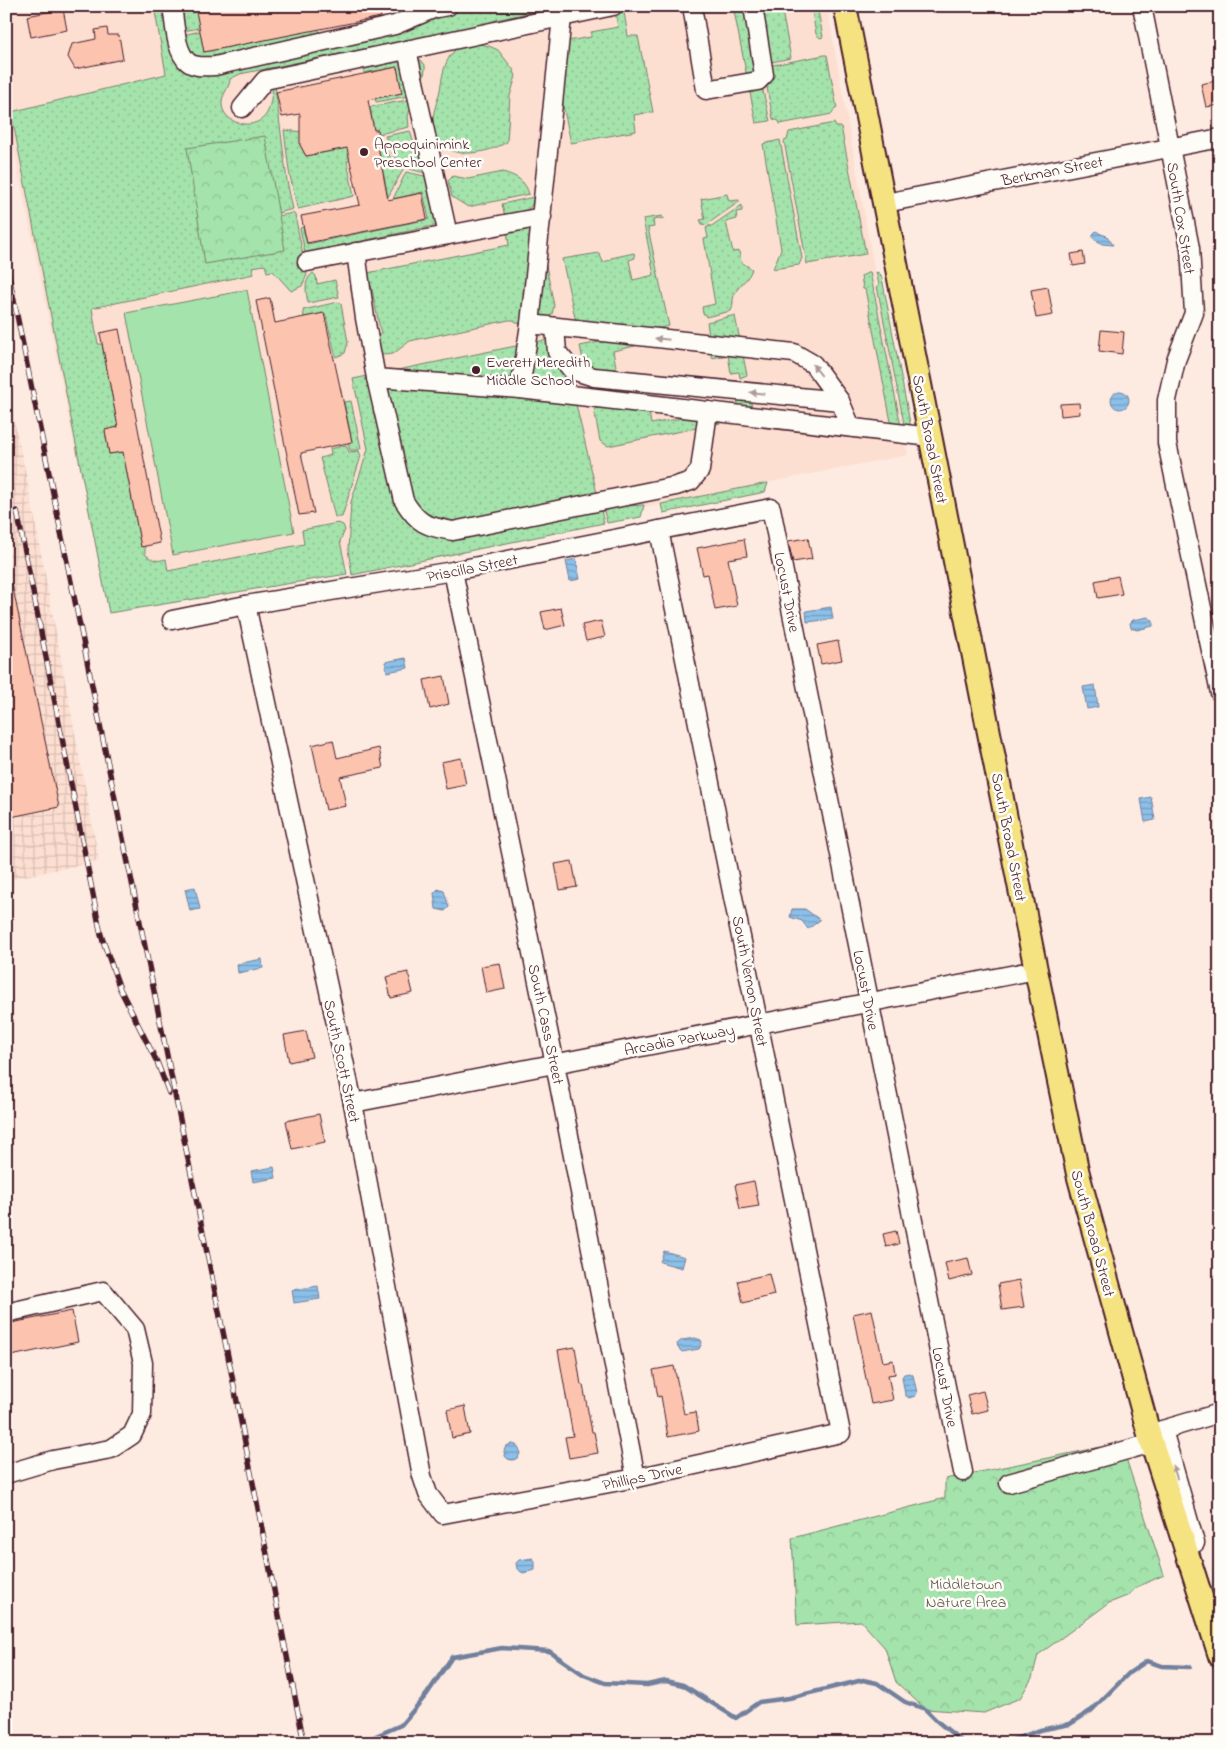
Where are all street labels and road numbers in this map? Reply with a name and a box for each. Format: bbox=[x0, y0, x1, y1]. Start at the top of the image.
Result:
street label: Berkman Street bbox=[998, 150, 1106, 194]
street label: South Cox Street bbox=[1159, 161, 1201, 277]
street label: South Broad Street bbox=[905, 373, 953, 506]
street label: Priscilla Street bbox=[425, 548, 521, 590]
street label: Locust Drive bbox=[766, 550, 806, 635]
street label: South Broad Street bbox=[984, 771, 1032, 904]
street label: South Vernon Street bbox=[725, 914, 774, 1049]
street label: Locust Drive bbox=[845, 948, 885, 1033]
street label: South Cass Street bbox=[521, 962, 570, 1088]
street label: South Scott Street bbox=[316, 998, 366, 1126]
street label: Arcadia Parkway bbox=[622, 1018, 737, 1063]
street label: South Broad Street bbox=[1064, 1167, 1121, 1300]
street label: Locust Drive bbox=[924, 1345, 964, 1430]
street label: Phillips Drive bbox=[600, 1458, 685, 1498]

